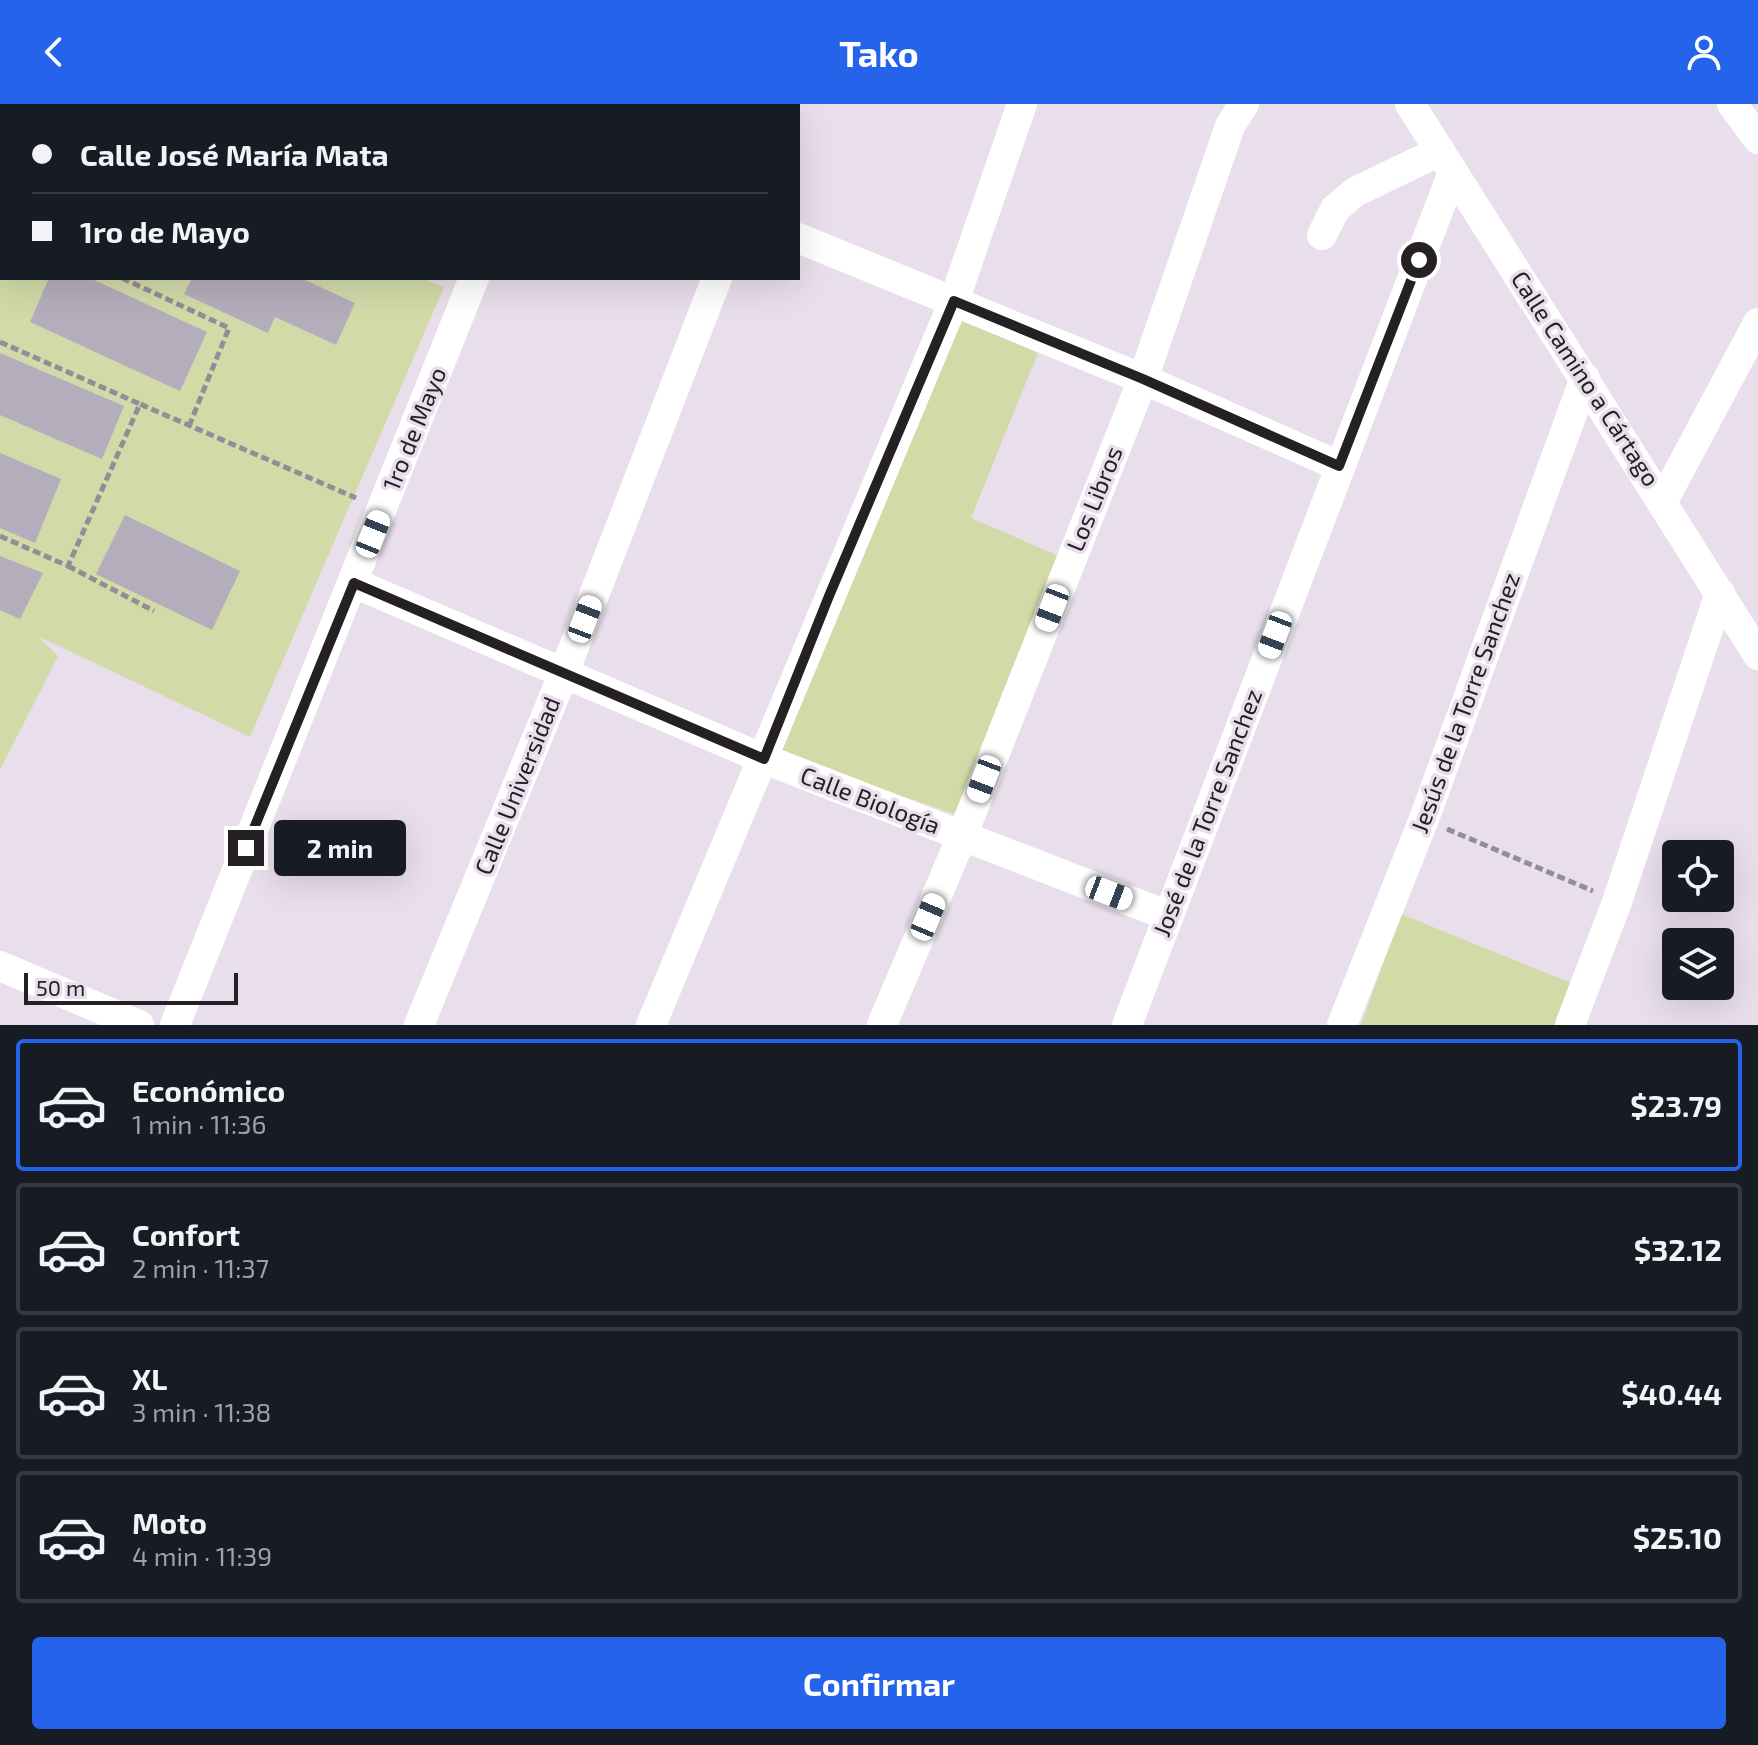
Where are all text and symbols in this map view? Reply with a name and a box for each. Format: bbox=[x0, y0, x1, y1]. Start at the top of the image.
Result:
icon: back bbox=[32, 30, 76, 74]
icon: person bbox=[1682, 30, 1726, 74]
text: Tako bbox=[839, 31, 919, 74]
text: Calle José María Mata bbox=[80, 136, 389, 172]
text: 1ro de Mayo bbox=[80, 213, 250, 249]
route start bbox=[1401, 242, 1437, 278]
street label: Calle Camino a Cártago bbox=[1506, 265, 1667, 491]
street label: 1ro de Mayo bbox=[376, 363, 451, 494]
street label: Los Libros bbox=[1059, 442, 1128, 555]
car bbox=[353, 507, 393, 561]
street label: Jesús de la Torre Sanchez bbox=[1404, 568, 1525, 837]
car bbox=[1032, 581, 1072, 635]
car bbox=[565, 592, 605, 646]
car bbox=[1255, 608, 1295, 662]
street label: José de la Torre Sanchez bbox=[1146, 685, 1267, 940]
street label: Calle Universidad bbox=[468, 692, 565, 879]
car bbox=[964, 752, 1004, 806]
street label: Calle Biología bbox=[797, 760, 944, 839]
callout: 2 min bbox=[274, 820, 406, 876]
route end bbox=[228, 830, 264, 866]
text: 2 min bbox=[307, 832, 373, 863]
map controls bbox=[1662, 840, 1734, 1000]
button: locate bbox=[1662, 840, 1734, 912]
car bbox=[1082, 873, 1136, 913]
car bbox=[908, 890, 948, 944]
button: layers bbox=[1662, 928, 1734, 1000]
scale bar bbox=[24, 969, 238, 1005]
text: 50 m bbox=[36, 974, 85, 1000]
icon: car bbox=[36, 1069, 108, 1141]
text: Económico bbox=[132, 1072, 285, 1108]
text: $23.79 bbox=[1630, 1087, 1722, 1123]
text: 1 min · 11:36 bbox=[132, 1108, 266, 1139]
icon: car bbox=[36, 1213, 108, 1285]
text: Confort bbox=[132, 1216, 240, 1252]
text: $32.12 bbox=[1634, 1231, 1722, 1267]
text: 2 min · 11:37 bbox=[132, 1252, 269, 1283]
icon: car bbox=[36, 1357, 108, 1429]
text: XL bbox=[132, 1360, 167, 1396]
text: $40.44 bbox=[1621, 1375, 1722, 1411]
text: 3 min · 11:38 bbox=[132, 1396, 271, 1427]
icon: car bbox=[36, 1501, 108, 1573]
text: Moto bbox=[132, 1504, 207, 1540]
text: $25.10 bbox=[1633, 1519, 1722, 1555]
text: 4 min · 11:39 bbox=[132, 1540, 272, 1571]
button: Confirmar bbox=[32, 1637, 1726, 1729]

